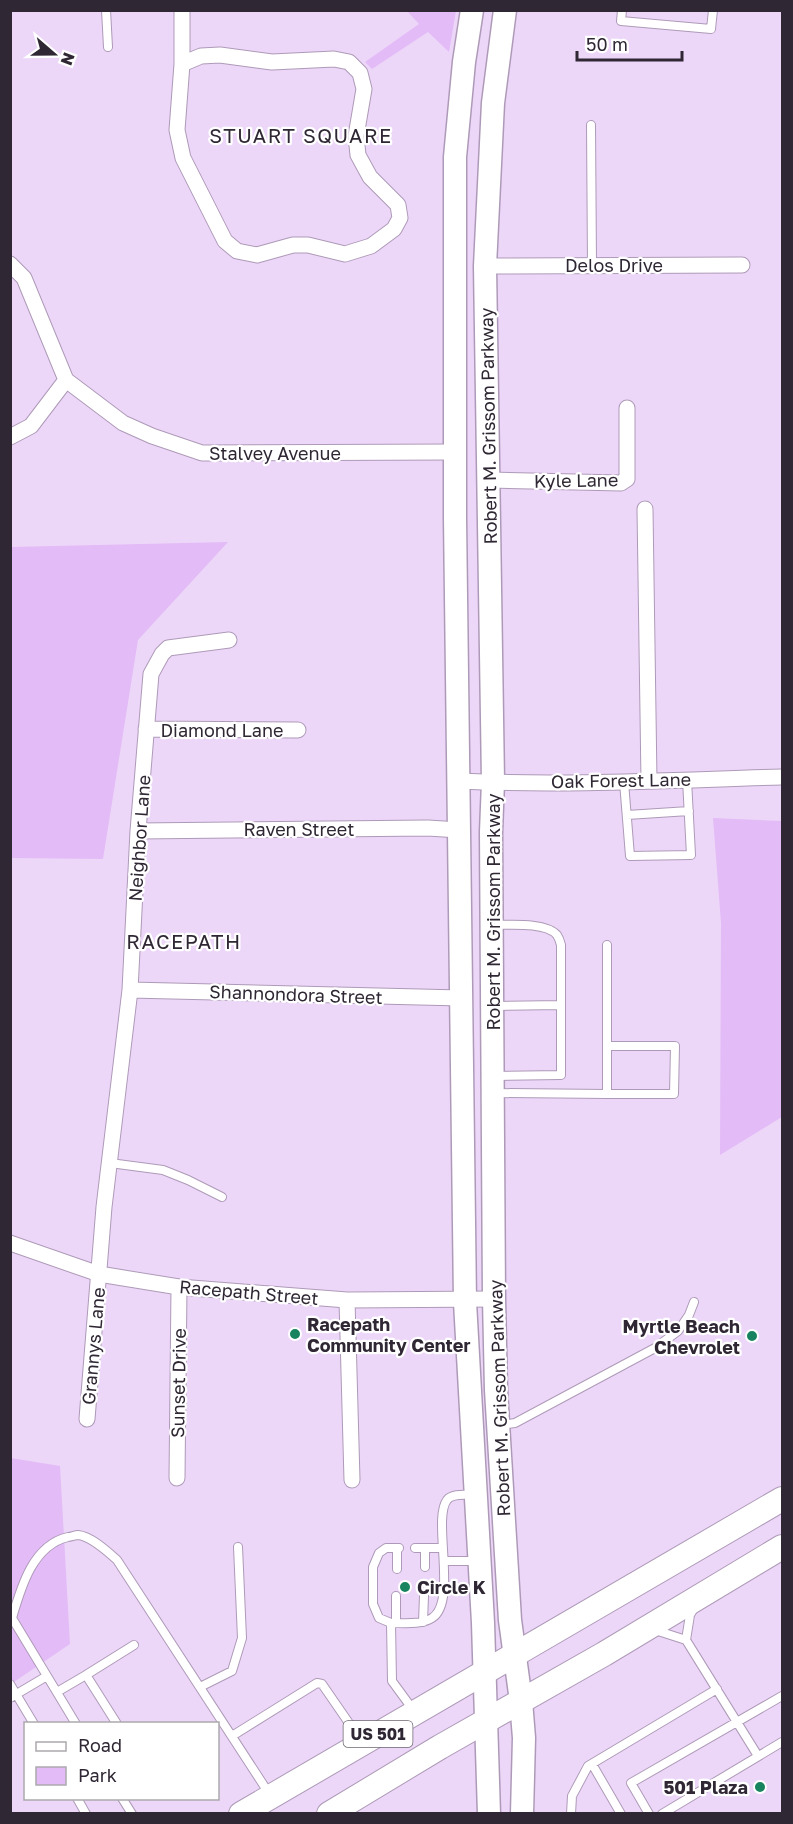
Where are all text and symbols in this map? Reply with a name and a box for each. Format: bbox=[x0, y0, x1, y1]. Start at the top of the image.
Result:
north arrow bbox=[24, 24, 84, 84]
scale bar bbox=[577, 24, 682, 62]
text: 50 m bbox=[586, 33, 628, 55]
text: N bbox=[57, 50, 80, 68]
district label: STUART SQUARE bbox=[209, 123, 393, 147]
street label: Delos Drive bbox=[565, 254, 663, 276]
street label: Robert M. Grissom Parkway bbox=[475, 307, 501, 545]
street label: Stalvey Avenue bbox=[209, 442, 341, 464]
street label: Kyle Lane bbox=[534, 468, 618, 492]
street label: Diamond Lane bbox=[160, 719, 284, 741]
street label: Oak Forest Lane bbox=[551, 768, 691, 792]
street label: Neighbor Lane bbox=[124, 774, 154, 902]
street label: Robert M. Grissom Parkway bbox=[482, 794, 504, 1030]
street label: Raven Street bbox=[244, 818, 354, 840]
district label: RACEPATH bbox=[126, 929, 242, 953]
street label: Shannondora Street bbox=[209, 980, 383, 1008]
street label: Racepath Street bbox=[179, 1275, 319, 1309]
street label: Robert M. Grissom Parkway bbox=[484, 1279, 514, 1517]
street label: Grannys Lane bbox=[77, 1286, 109, 1406]
place label: Racepath Community Center bbox=[307, 1313, 470, 1356]
place label: Myrtle Beach Chevrolet bbox=[623, 1315, 740, 1358]
marker: Racepath Community Center bbox=[288, 1327, 302, 1341]
street label: Sunset Drive bbox=[166, 1328, 190, 1438]
marker: Myrtle Beach Chevrolet bbox=[745, 1329, 759, 1343]
place label: Circle K bbox=[417, 1576, 486, 1598]
marker: Circle K bbox=[398, 1580, 412, 1594]
road number: US 501 bbox=[344, 1721, 412, 1747]
legend bbox=[24, 1722, 219, 1800]
text: Road bbox=[78, 1734, 122, 1756]
text: Park bbox=[78, 1764, 117, 1786]
place label: 501 Plaza bbox=[663, 1776, 748, 1798]
marker: 501 Plaza bbox=[753, 1780, 767, 1794]

